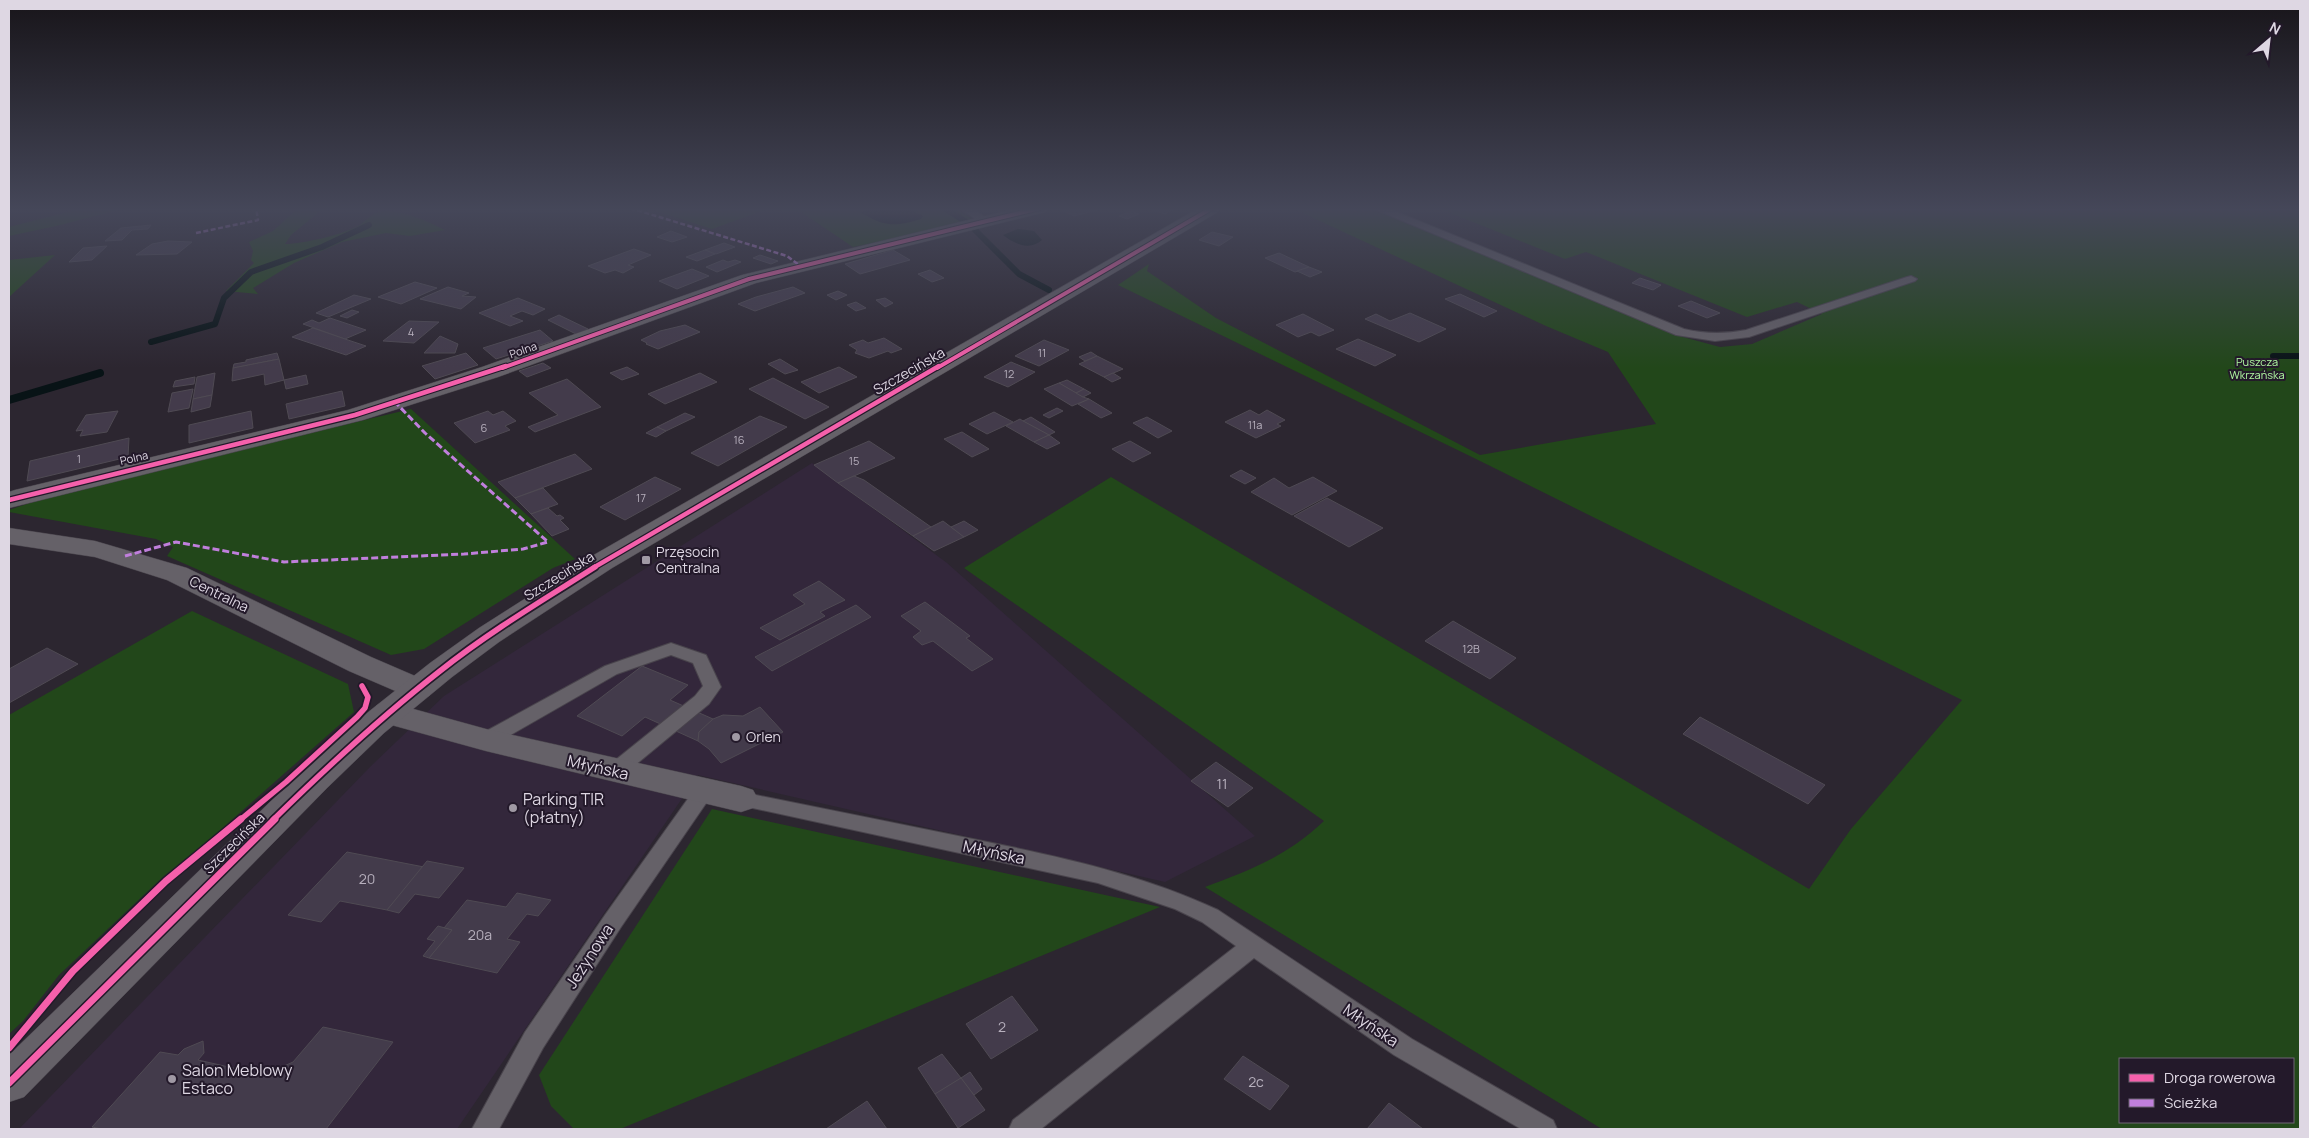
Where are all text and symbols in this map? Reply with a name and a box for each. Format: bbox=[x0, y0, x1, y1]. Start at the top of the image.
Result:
north arrow bbox=[2244, 15, 2294, 65]
text: N bbox=[2266, 17, 2284, 39]
house number: 4 bbox=[408, 324, 414, 339]
street label: Polna bbox=[507, 338, 539, 361]
street label: Szczecińska bbox=[870, 342, 948, 399]
house number: 11 bbox=[1038, 345, 1046, 360]
park label: Puszcza Wkrzańska bbox=[2229, 354, 2285, 382]
house number: 12 bbox=[1004, 366, 1014, 381]
house number: 11a bbox=[1248, 417, 1262, 432]
house number: 6 bbox=[481, 420, 488, 435]
house number: 16 bbox=[733, 432, 745, 447]
street label: Polna bbox=[118, 447, 149, 468]
house number: 1 bbox=[77, 451, 81, 466]
house number: 15 bbox=[849, 453, 859, 468]
house number: 17 bbox=[636, 490, 646, 505]
place label: Przęsocin Centralna bbox=[656, 542, 720, 577]
street label: Szczecińska bbox=[520, 546, 597, 605]
marker: Przęsocin Centralna bbox=[640, 554, 652, 566]
street label: Centralna bbox=[186, 571, 252, 616]
house number: 12B bbox=[1462, 641, 1480, 656]
place label: Orlen bbox=[746, 727, 781, 746]
marker: Orlen bbox=[730, 731, 742, 743]
street label: Młyńska bbox=[565, 749, 631, 785]
house number: 11 bbox=[1217, 774, 1227, 793]
place label: Parking TIR (płatny) bbox=[523, 788, 604, 828]
marker: Parking TIR (płatny) bbox=[507, 802, 519, 814]
street label: Szczecińska bbox=[199, 808, 268, 877]
street label: Młyńska bbox=[961, 835, 1027, 869]
house number: 20 bbox=[359, 869, 375, 888]
street label: Jeżynowa bbox=[560, 920, 618, 992]
house number: 20a bbox=[468, 925, 492, 944]
street label: Młyńska bbox=[1339, 998, 1403, 1052]
house number: 2 bbox=[998, 1017, 1006, 1036]
legend bbox=[2119, 1058, 2294, 1123]
place label: Salon Meblowy Estaco bbox=[182, 1059, 293, 1099]
text: Droga rowerowa bbox=[2164, 1067, 2275, 1088]
house number: 2c bbox=[1248, 1072, 1264, 1091]
marker: Salon Meblowy Estaco bbox=[166, 1073, 178, 1085]
text: Ścieżka bbox=[2164, 1092, 2217, 1113]

